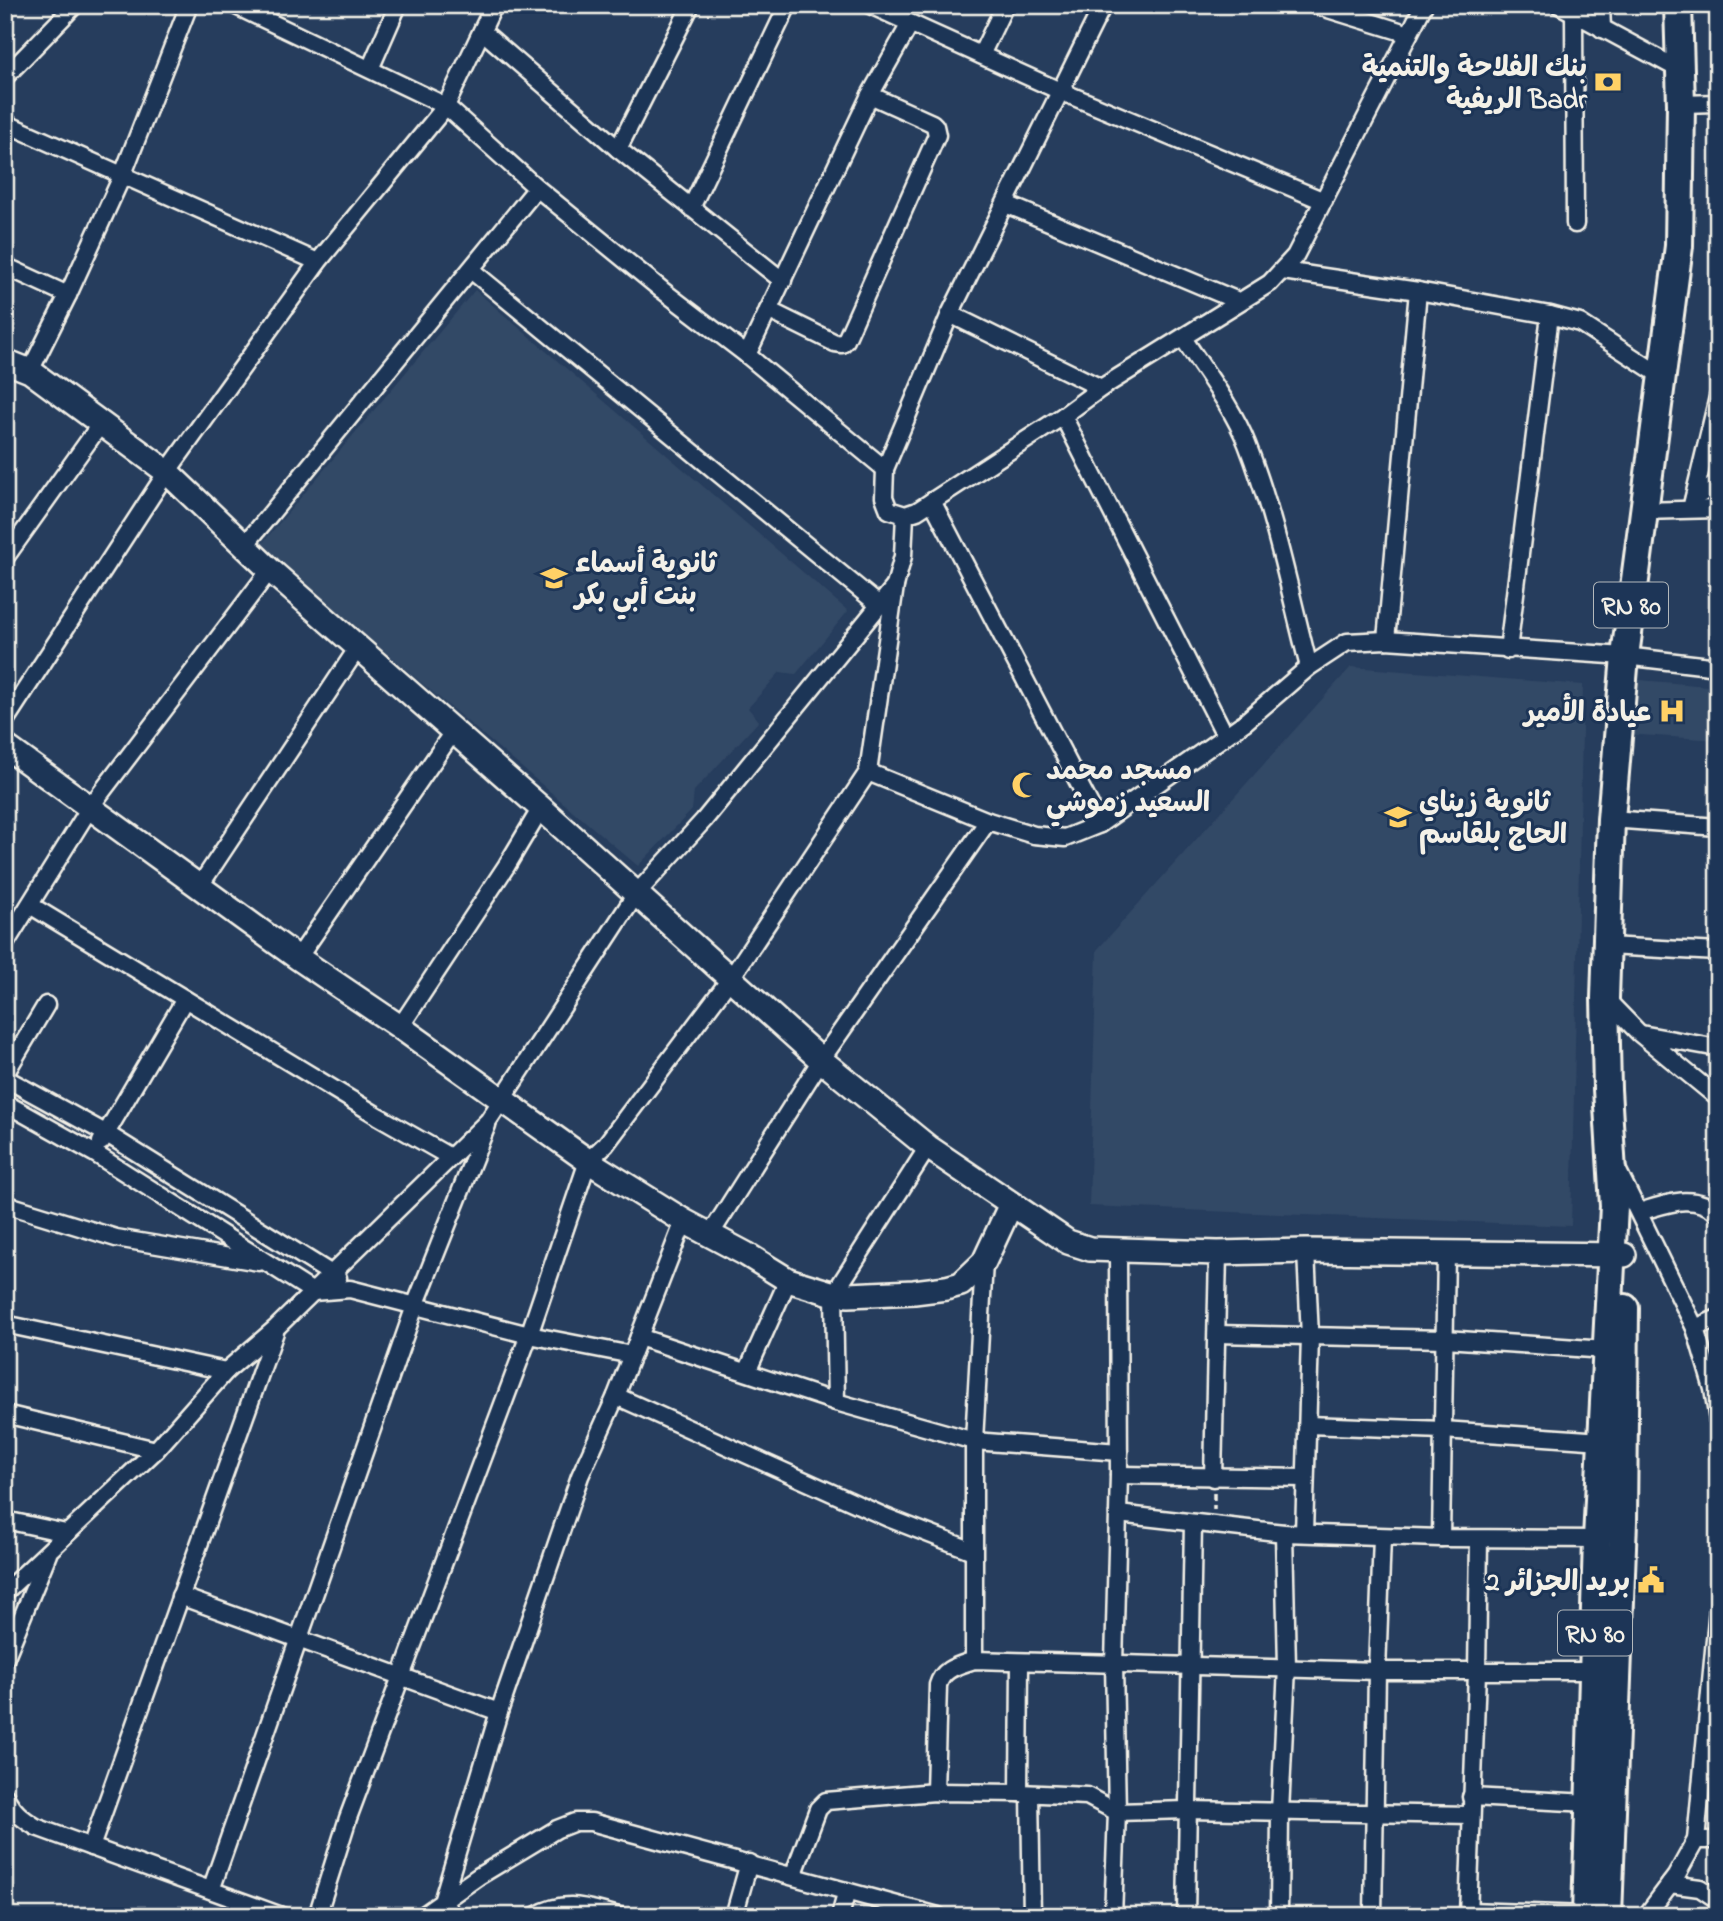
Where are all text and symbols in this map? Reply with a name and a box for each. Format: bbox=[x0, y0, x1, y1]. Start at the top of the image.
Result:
place label: بنك الفلاحة والتنمية الريفية Badr bbox=[1362, 49, 1588, 122]
bank icon: بنك الفلاحة والتنمية الريفية Badr bbox=[1593, 67, 1623, 97]
place label: ثانوية أسماء بنت أبي بكر bbox=[572, 545, 718, 620]
school or university icon: ثانوية أسماء بنت أبي بكر bbox=[539, 563, 569, 593]
road number: RN 80 bbox=[1594, 582, 1668, 628]
place label: عيادة الأمير bbox=[1521, 693, 1651, 735]
hospital icon: عيادة الأمير bbox=[1657, 696, 1687, 726]
place label: مسجد محمد السعيد زموشي bbox=[1046, 752, 1210, 827]
mosque icon: مسجد محمد السعيد زموشي bbox=[1010, 770, 1040, 800]
place label: ثانوية زيناي الحاج بلقاسم bbox=[1419, 784, 1567, 857]
school or university icon: ثانوية زيناي الحاج بلقاسم bbox=[1383, 802, 1413, 832]
place label: بريد الجزائر 2 bbox=[1485, 1563, 1630, 1604]
public building icon: بريد الجزائر 2 bbox=[1636, 1565, 1666, 1595]
road number: RN 80 bbox=[1558, 1610, 1632, 1656]

